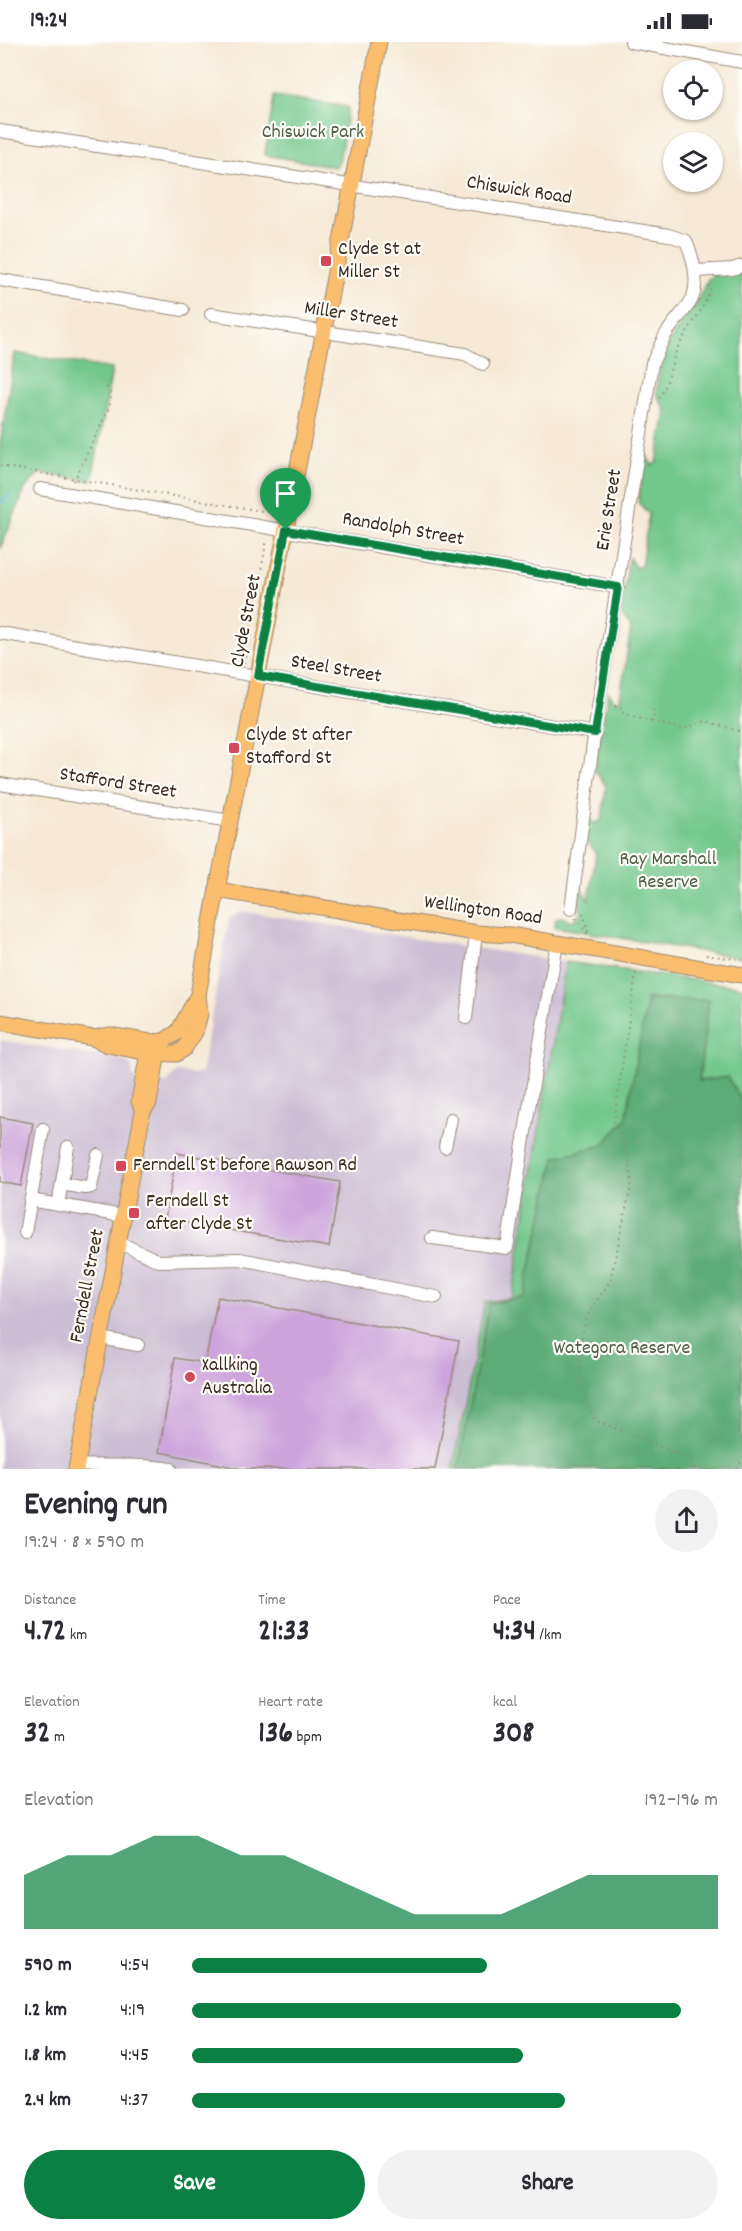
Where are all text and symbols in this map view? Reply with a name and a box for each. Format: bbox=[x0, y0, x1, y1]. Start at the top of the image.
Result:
text: 19:24 bbox=[30, 6, 67, 37]
map controls bbox=[663, 60, 723, 192]
button: locate bbox=[663, 60, 723, 120]
park label: Chiswick Park bbox=[262, 119, 364, 147]
button: layers bbox=[663, 132, 723, 192]
street label: Chiswick Road bbox=[465, 169, 573, 213]
place label: Clyde St at Miller St bbox=[338, 236, 421, 287]
marker: Clyde St at Miller St bbox=[319, 254, 333, 268]
street label: Miller Street bbox=[302, 295, 400, 337]
street label: Erie Street bbox=[590, 467, 630, 553]
pin bbox=[260, 468, 311, 530]
icon: arrive bbox=[269, 477, 302, 510]
street label: Randolph Street bbox=[340, 506, 466, 554]
street label: Clyde Street bbox=[224, 572, 270, 670]
street label: Steel Street bbox=[288, 648, 384, 692]
place label: Clyde St after Stafford St bbox=[246, 722, 353, 773]
marker: Clyde St after Stafford St bbox=[227, 741, 241, 755]
street label: Stafford Street bbox=[58, 761, 178, 807]
park label: Ray Marshall Reserve bbox=[620, 846, 717, 897]
street label: Wellington Road bbox=[422, 889, 544, 933]
place label: Ferndell St before Rawson Rd bbox=[133, 1152, 357, 1180]
marker: Ferndell St before Rawson Rd bbox=[114, 1159, 128, 1173]
place label: Ferndell St after Clyde St bbox=[146, 1188, 252, 1239]
marker: Ferndell St after Clyde St bbox=[127, 1206, 141, 1220]
street label: Ferndell Street bbox=[63, 1227, 113, 1345]
park label: Wategora Reserve bbox=[554, 1335, 690, 1363]
place label: Xallking Australia bbox=[202, 1352, 273, 1403]
marker: Xallking Australia bbox=[183, 1370, 197, 1384]
text: Evening run bbox=[24, 1483, 168, 1530]
button: share bbox=[655, 1489, 718, 1552]
text: 19:24 · 8 × 590 m bbox=[24, 1529, 144, 1557]
text: Distance bbox=[24, 1589, 76, 1612]
text: Time bbox=[258, 1589, 286, 1612]
text: Pace bbox=[493, 1589, 521, 1612]
text: 4.72 bbox=[24, 1612, 66, 1655]
text: 21:33 bbox=[258, 1612, 310, 1655]
text: 4:34 bbox=[493, 1612, 536, 1655]
text: km bbox=[66, 1624, 87, 1647]
text: /km bbox=[536, 1624, 562, 1647]
text: Elevation bbox=[24, 1691, 80, 1714]
text: Heart rate bbox=[258, 1691, 323, 1714]
text: kcal bbox=[493, 1691, 517, 1714]
text: 32 bbox=[24, 1714, 50, 1757]
text: 136 bbox=[258, 1714, 293, 1757]
text: 308 bbox=[493, 1714, 534, 1757]
text: m bbox=[50, 1726, 65, 1749]
text: bpm bbox=[293, 1726, 322, 1749]
text: Elevation bbox=[24, 1787, 94, 1815]
text: 192–196 m bbox=[644, 1787, 718, 1815]
text: 590 m bbox=[24, 1952, 72, 1980]
text: 4:54 bbox=[120, 1952, 149, 1980]
text: 1.2 km bbox=[24, 1997, 67, 2025]
text: 4:19 bbox=[120, 1997, 145, 2025]
text: 1.8 km bbox=[24, 2042, 66, 2070]
text: 4:45 bbox=[120, 2042, 149, 2070]
text: 2.4 km bbox=[24, 2087, 71, 2115]
text: 4:37 bbox=[120, 2087, 148, 2115]
button: Save bbox=[24, 2150, 365, 2219]
button: Share bbox=[377, 2150, 718, 2219]

